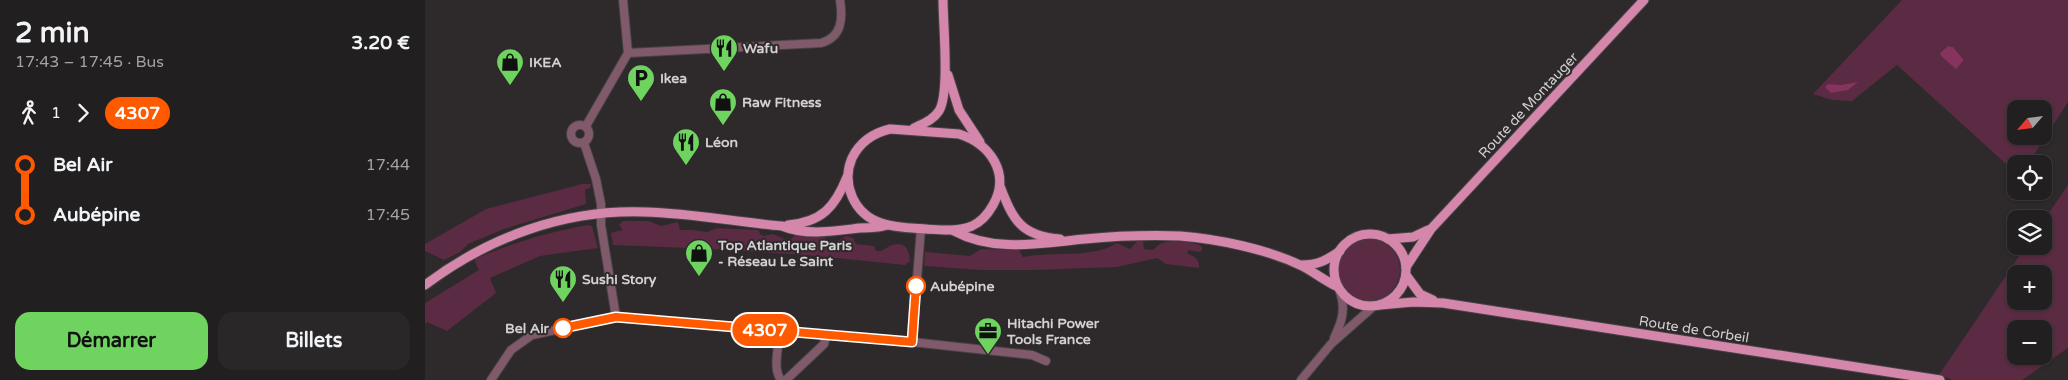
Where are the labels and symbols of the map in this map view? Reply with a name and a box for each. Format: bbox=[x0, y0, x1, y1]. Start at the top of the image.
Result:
restaurant icon: Wafu bbox=[709, 33, 739, 72]
place label: Wafu bbox=[743, 40, 778, 57]
shop icon: IKEA bbox=[495, 47, 525, 86]
street label: Route de Montauger bbox=[1475, 49, 1582, 162]
place label: IKEA bbox=[529, 54, 562, 71]
parking icon: Ikea bbox=[626, 63, 656, 102]
place label: Ikea bbox=[660, 70, 687, 87]
shop icon: Raw Fitness bbox=[708, 87, 738, 126]
place label: Raw Fitness bbox=[742, 94, 822, 111]
north arrow bbox=[2007, 100, 2053, 145]
restaurant icon: Léon bbox=[671, 127, 701, 166]
place label: Léon bbox=[705, 134, 738, 151]
place label: Top Atlantique Paris - Réseau Le Saint bbox=[717, 237, 852, 270]
shop icon: Top Atlantique Paris - Réseau Le Saint bbox=[684, 238, 714, 277]
restaurant icon: Sushi Story bbox=[548, 264, 578, 303]
place label: Sushi Story bbox=[582, 271, 657, 288]
marker: Aubépine bbox=[906, 276, 926, 296]
place label: Aubépine bbox=[930, 278, 994, 295]
street label: Route de Corbeil bbox=[1638, 312, 1750, 347]
line badge: 4307 bbox=[730, 314, 800, 346]
place label: Hitachi Power Tools France bbox=[1006, 315, 1100, 348]
office icon: Hitachi Power Tools France bbox=[973, 316, 1003, 355]
marker: Bel Air bbox=[553, 318, 573, 338]
place label: Bel Air bbox=[505, 320, 550, 337]

